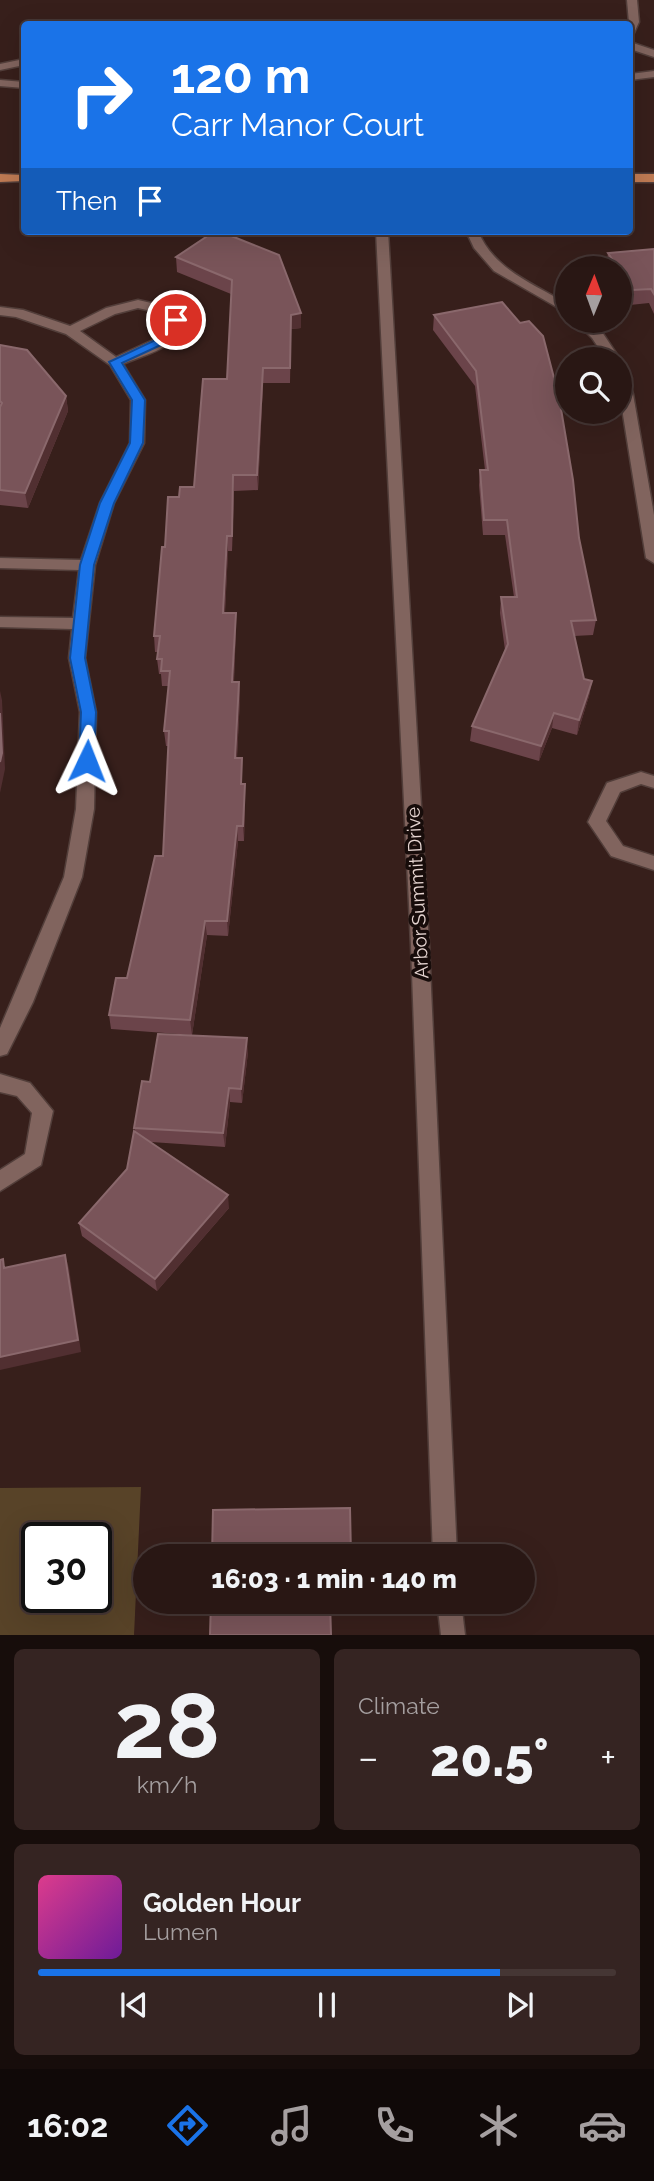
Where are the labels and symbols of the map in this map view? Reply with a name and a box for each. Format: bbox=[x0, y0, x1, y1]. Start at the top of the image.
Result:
north arrow bbox=[555, 256, 632, 332]
pin bbox=[146, 290, 206, 350]
position arrow bbox=[50, 724, 124, 798]
street label: Arbor Summit Drive bbox=[402, 807, 432, 979]
speed limit sign: 30 bbox=[21, 1522, 112, 1613]

